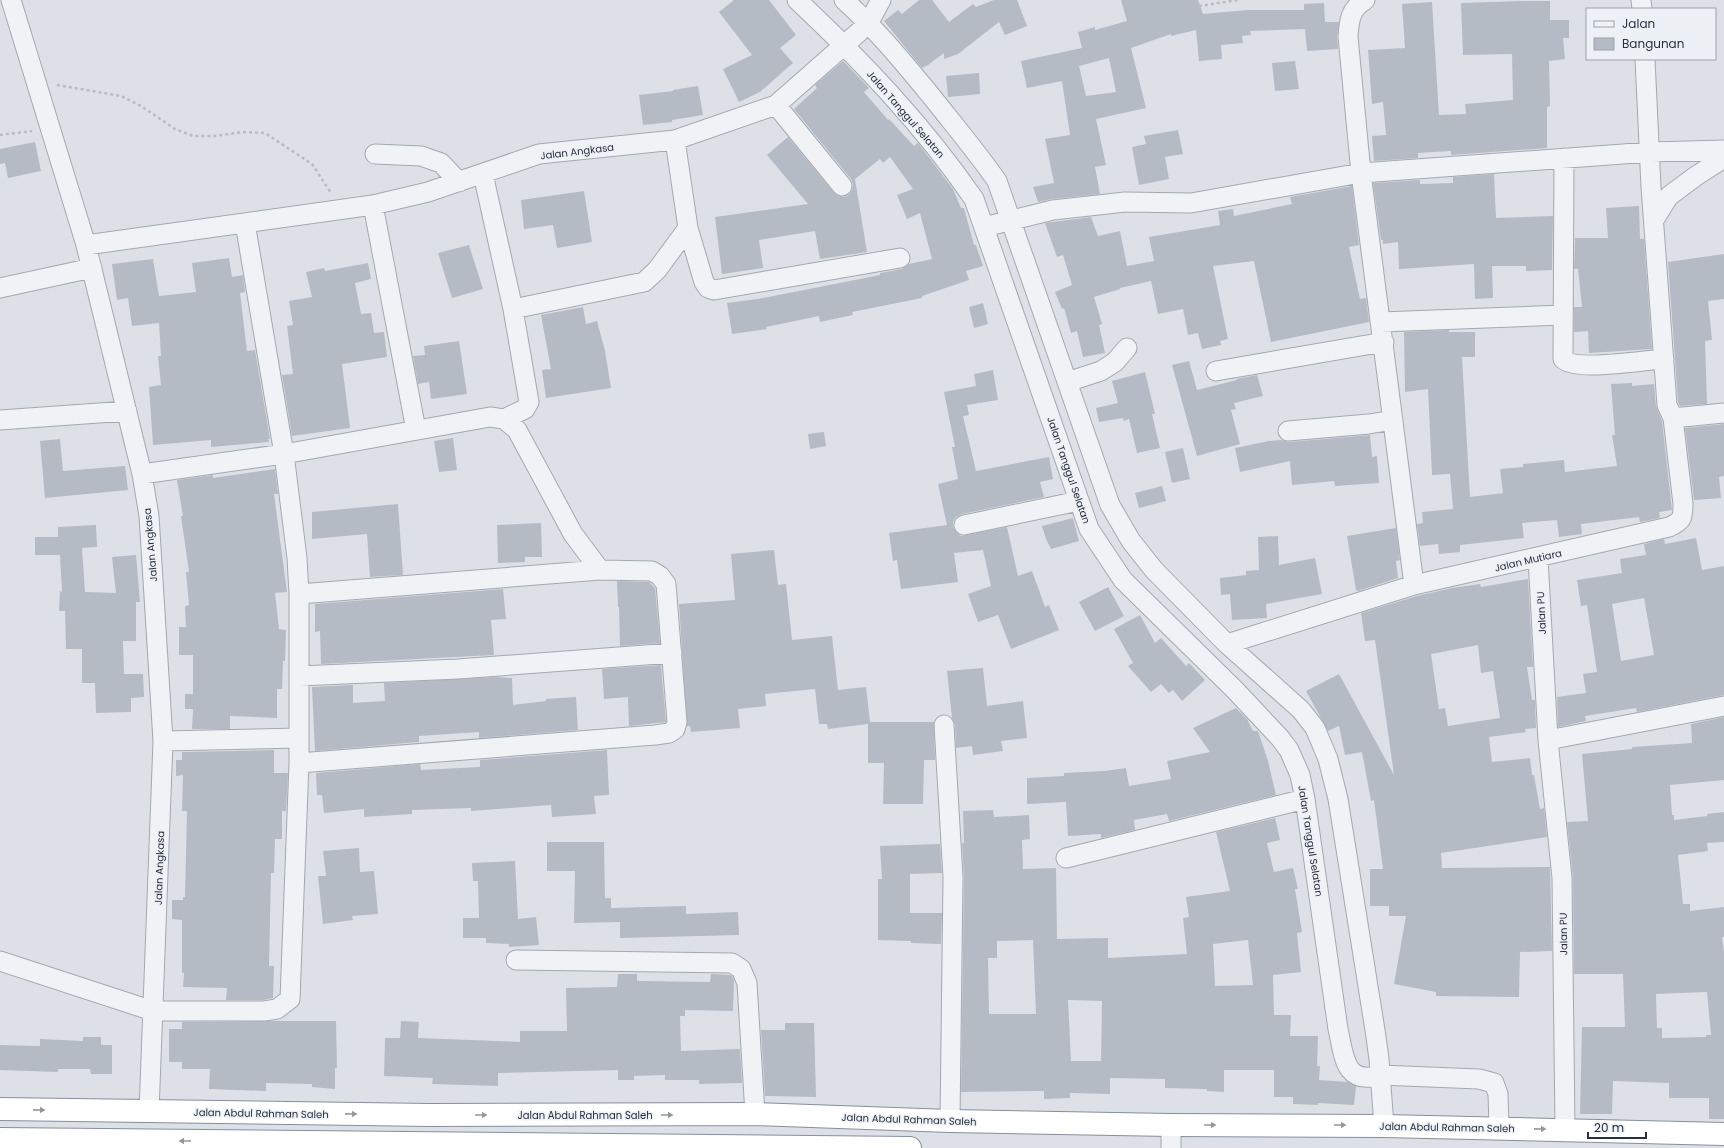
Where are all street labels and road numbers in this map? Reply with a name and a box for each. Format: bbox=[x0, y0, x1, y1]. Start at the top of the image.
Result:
street label: Jalan Tanggul Selatan bbox=[863, 67, 948, 162]
street label: Jalan Angkasa bbox=[539, 140, 615, 163]
street label: Jalan Tanggul Selatan bbox=[1043, 415, 1094, 526]
street label: Jalan Angkasa bbox=[140, 507, 161, 583]
street label: Jalan Mutiara bbox=[1493, 545, 1563, 576]
street label: Jalan PU bbox=[1533, 591, 1550, 635]
street label: Jalan Tanggul Selatan bbox=[1294, 785, 1327, 898]
street label: Jalan Angkasa bbox=[151, 831, 168, 905]
street label: Jalan PU bbox=[1556, 912, 1571, 956]
street label: Jalan Abdul Rahman Saleh bbox=[193, 1105, 329, 1122]
street label: Jalan Abdul Rahman Saleh bbox=[517, 1108, 653, 1123]
street label: Jalan Abdul Rahman Saleh bbox=[841, 1110, 977, 1129]
street label: Jalan Abdul Rahman Saleh bbox=[1379, 1119, 1515, 1136]

